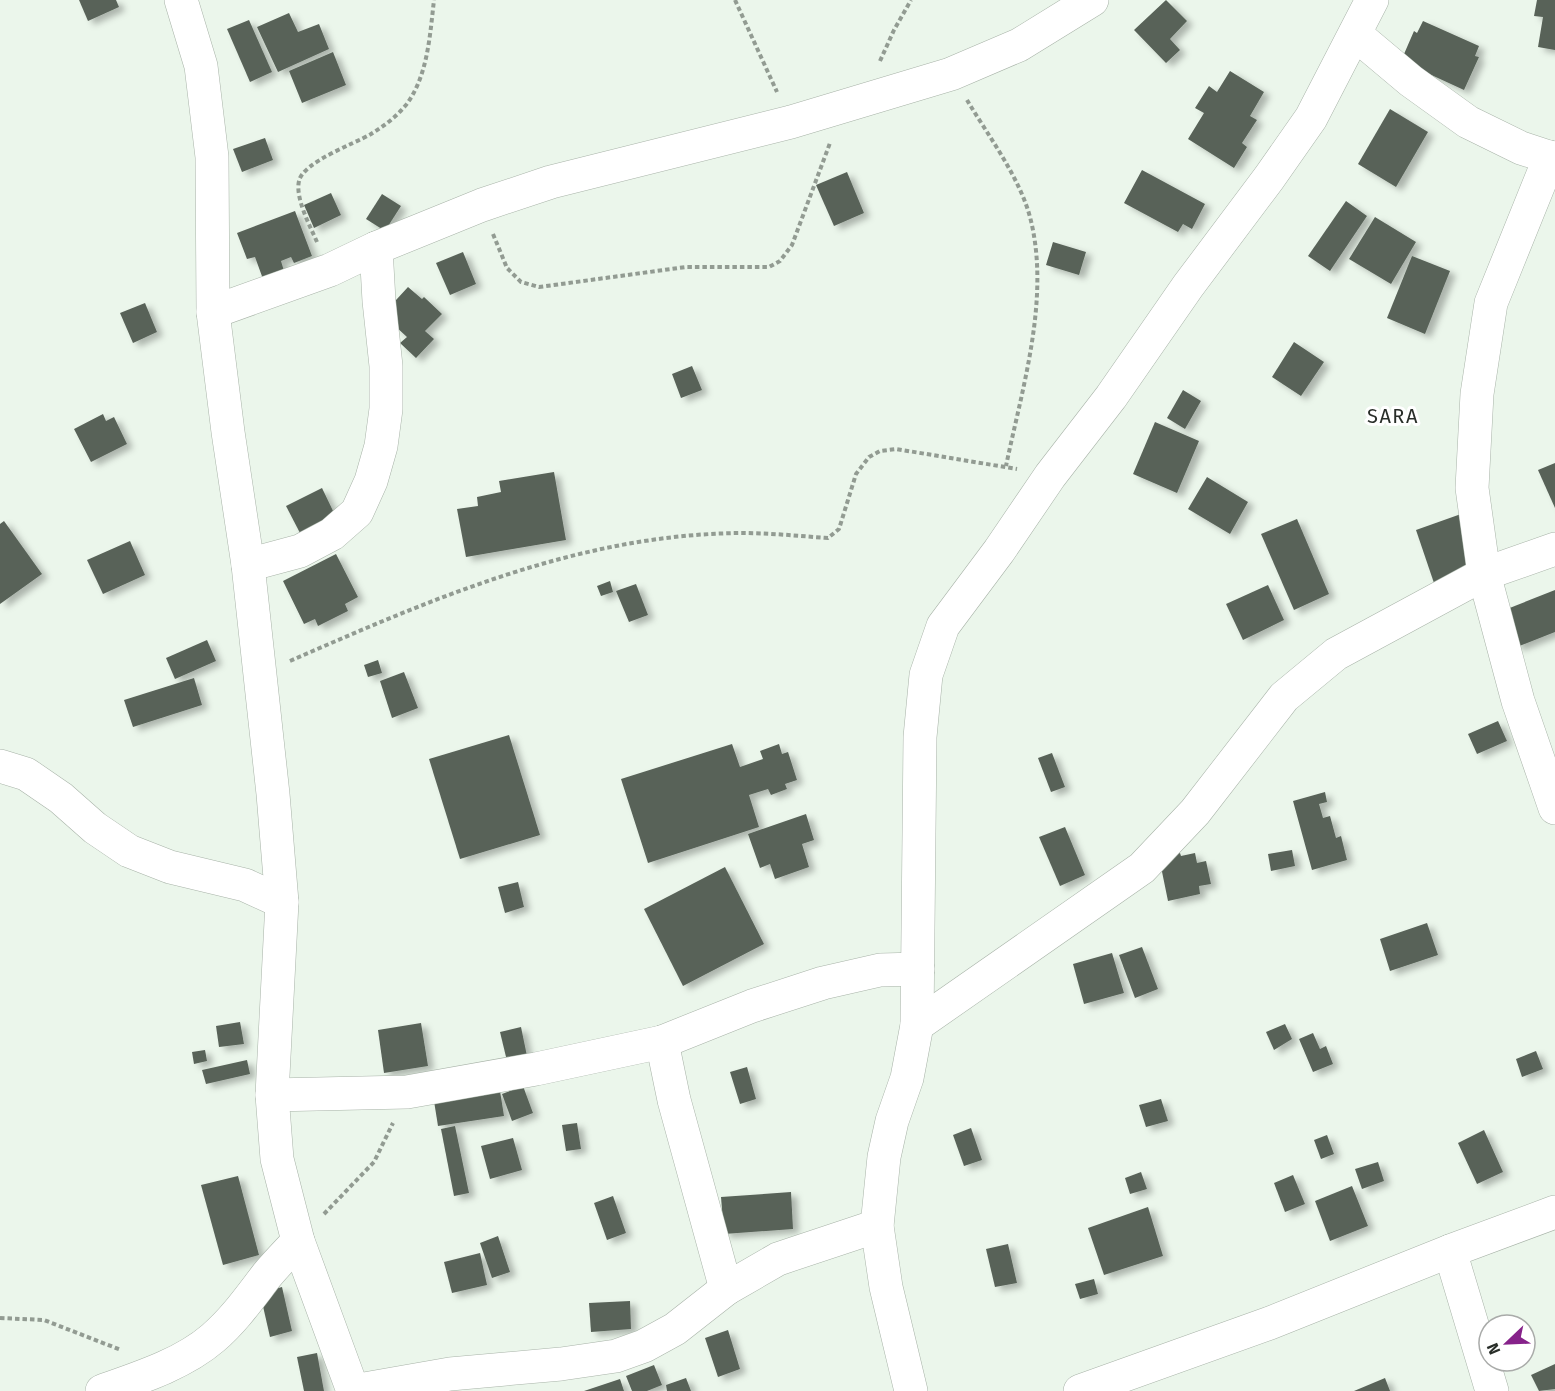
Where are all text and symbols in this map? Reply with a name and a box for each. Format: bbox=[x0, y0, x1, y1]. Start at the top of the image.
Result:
district label: SARA bbox=[1367, 404, 1419, 428]
north arrow bbox=[1477, 1313, 1537, 1373]
text: N bbox=[1483, 1340, 1504, 1357]

